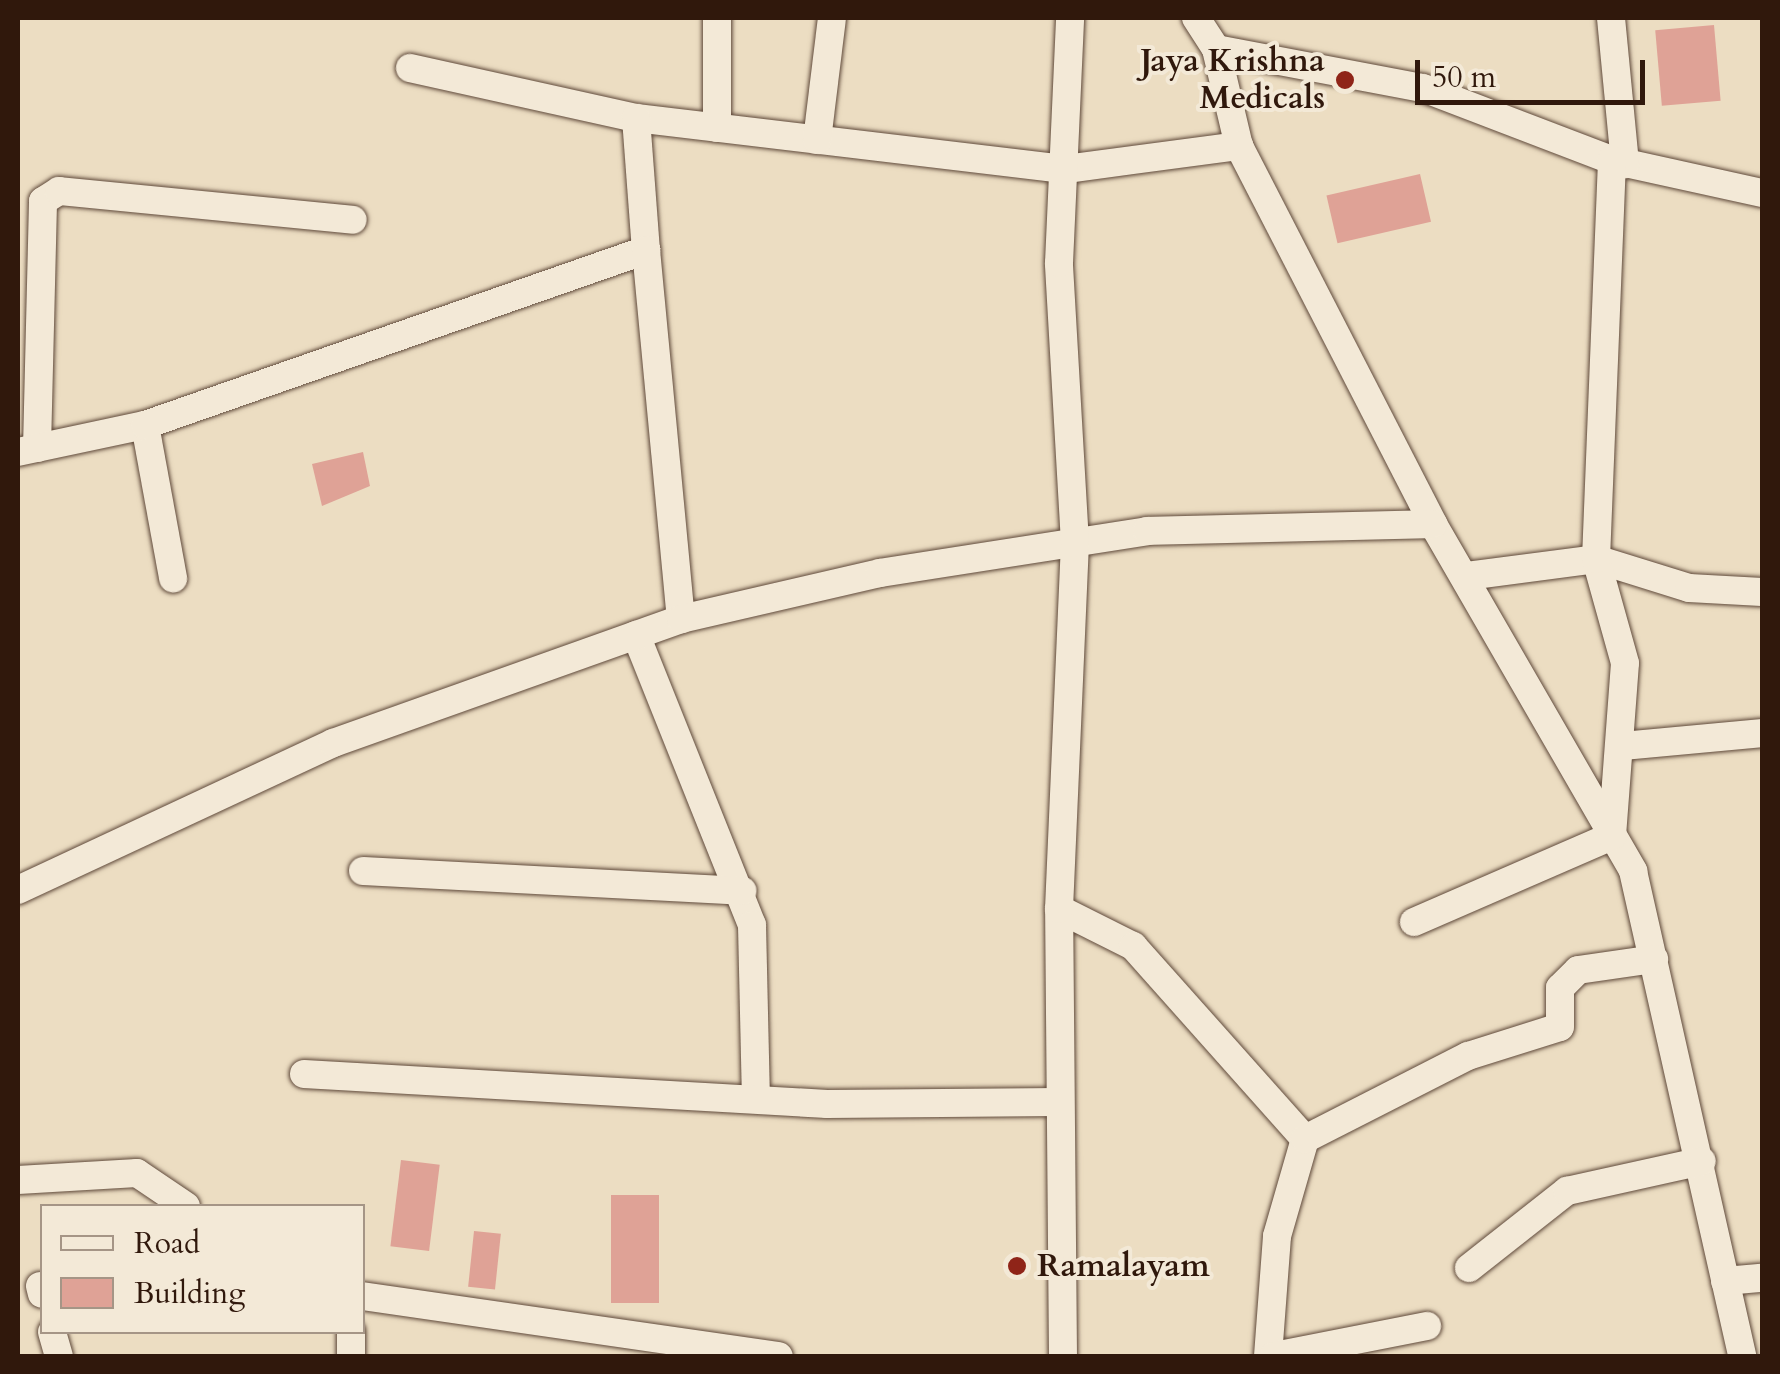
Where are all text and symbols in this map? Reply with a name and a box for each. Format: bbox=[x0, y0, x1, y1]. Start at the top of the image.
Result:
scale bar bbox=[1420, 40, 1650, 102]
place label: Jaya Krishna Medicals bbox=[1140, 43, 1325, 118]
text: 50 m bbox=[1432, 57, 1496, 98]
marker: Jaya Krishna Medicals bbox=[1334, 69, 1356, 91]
legend bbox=[40, 1204, 365, 1334]
text: Road bbox=[134, 1223, 200, 1264]
place label: Ramalayam bbox=[1037, 1247, 1210, 1285]
marker: Ramalayam bbox=[1006, 1255, 1028, 1277]
text: Building bbox=[134, 1273, 245, 1314]

